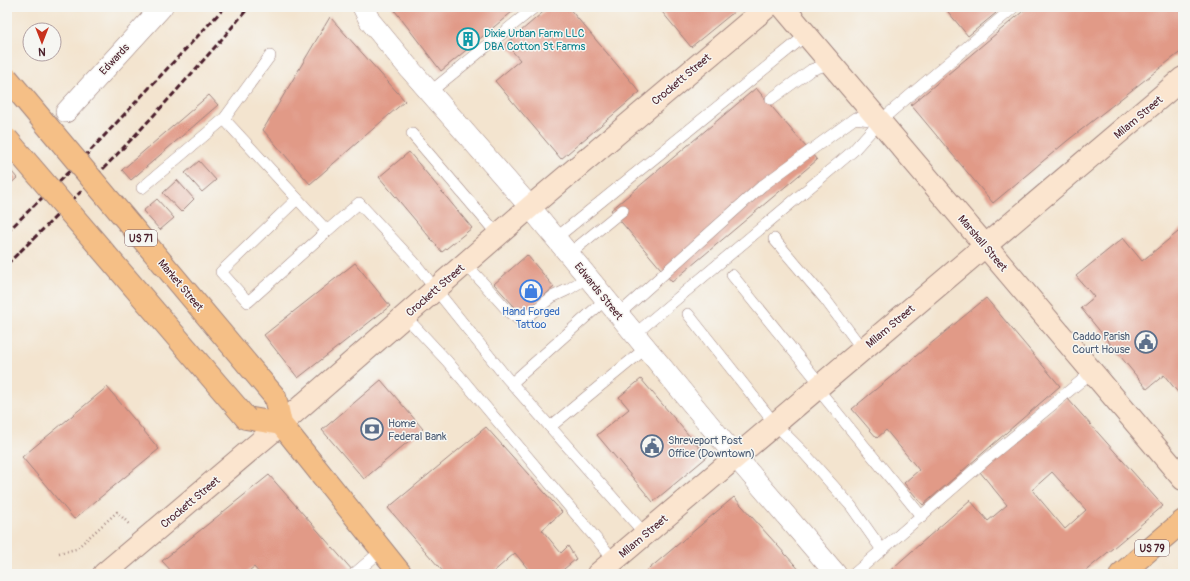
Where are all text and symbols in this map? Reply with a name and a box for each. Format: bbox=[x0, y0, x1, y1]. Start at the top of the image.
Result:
north arrow bbox=[22, 22, 62, 62]
building icon: Dixie Urban Farm LLC DBA Cotton St Farms bbox=[455, 26, 481, 52]
place label: Dixie Urban Farm LLC DBA Cotton St Farms bbox=[484, 27, 585, 53]
street label: Edwards bbox=[97, 41, 132, 78]
text: N bbox=[38, 45, 46, 58]
street label: Crockett Street bbox=[649, 51, 714, 108]
street label: Milam Street bbox=[1111, 93, 1166, 142]
street label: Marshall Street bbox=[955, 212, 1010, 275]
road number: US 71 bbox=[125, 230, 157, 246]
street label: Market Street bbox=[155, 257, 206, 314]
street label: Edwards Street bbox=[572, 260, 626, 323]
street label: Crockett Street bbox=[403, 261, 468, 319]
shop icon: Hand Forged Tattoo bbox=[518, 278, 544, 304]
street label: Milam Street bbox=[863, 302, 918, 351]
place label: Hand Forged Tattoo bbox=[502, 305, 560, 331]
public building icon: Caddo Parish Court House bbox=[1133, 329, 1159, 355]
place label: Caddo Parish Court House bbox=[1072, 330, 1131, 356]
bank icon: Home Federal Bank bbox=[359, 416, 385, 442]
place label: Home Federal Bank bbox=[388, 417, 447, 443]
public building icon: Shreveport Post Office (Downtown) bbox=[639, 433, 665, 459]
place label: Shreveport Post Office (Downtown) bbox=[668, 434, 755, 460]
street label: Crockett Street bbox=[158, 474, 223, 531]
street label: Milam Street bbox=[616, 512, 671, 561]
road number: US 79 bbox=[1135, 540, 1169, 556]

